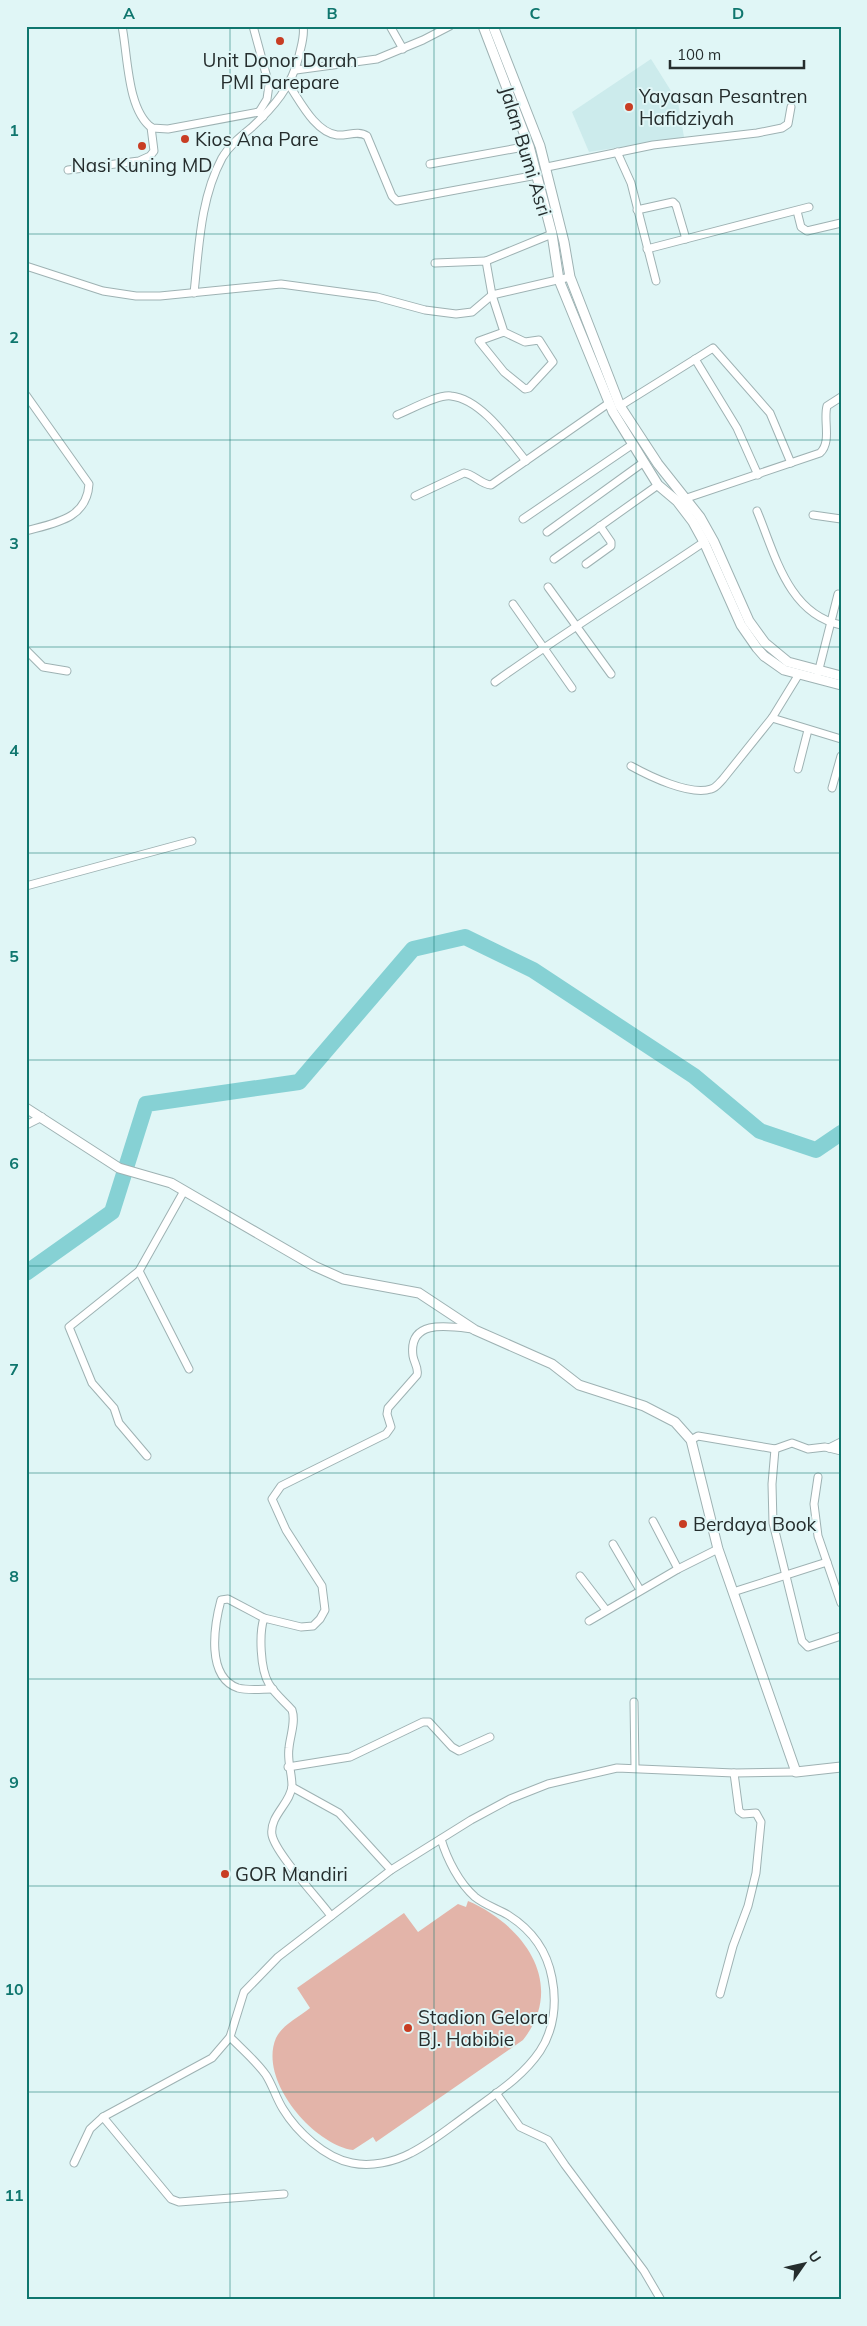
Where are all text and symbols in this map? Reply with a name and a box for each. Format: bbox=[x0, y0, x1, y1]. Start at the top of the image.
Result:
text: A bbox=[123, 3, 135, 23]
text: B bbox=[326, 3, 338, 23]
text: C bbox=[530, 3, 541, 23]
text: D bbox=[732, 3, 744, 23]
marker: Unit Donor Darah PMI Parepare bbox=[274, 35, 286, 47]
scale bar bbox=[670, 38, 803, 70]
text: 100 m bbox=[677, 45, 721, 64]
place label: Unit Donor Darah PMI Parepare bbox=[203, 48, 357, 94]
street label: Jalan Bumi Asri bbox=[495, 83, 557, 219]
place label: Yayasan Pesantren Hafidziyah bbox=[638, 84, 808, 130]
marker: Yayasan Pesantren Hafidziyah bbox=[623, 101, 635, 113]
text: 1 bbox=[9, 120, 19, 140]
place label: Kios Ana Pare bbox=[195, 127, 319, 151]
marker: Kios Ana Pare bbox=[179, 133, 191, 145]
marker: Nasi Kuning MD bbox=[136, 140, 148, 152]
place label: Nasi Kuning MD bbox=[71, 153, 213, 177]
text: 2 bbox=[9, 327, 19, 347]
text: 3 bbox=[9, 533, 19, 553]
text: 4 bbox=[9, 740, 19, 760]
text: 5 bbox=[9, 946, 19, 966]
text: 6 bbox=[9, 1153, 19, 1173]
text: 7 bbox=[9, 1359, 19, 1379]
place label: Berdaya Book bbox=[693, 1512, 817, 1536]
marker: Berdaya Book bbox=[677, 1518, 689, 1530]
text: 8 bbox=[9, 1566, 19, 1586]
text: 9 bbox=[9, 1772, 19, 1792]
place label: GOR Mandiri bbox=[235, 1862, 348, 1886]
marker: GOR Mandiri bbox=[219, 1868, 231, 1880]
text: 10 bbox=[4, 1979, 24, 1999]
place label: Stadion Gelora BJ. Habibie bbox=[418, 2005, 549, 2051]
marker: Stadion Gelora BJ. Habibie bbox=[402, 2022, 414, 2034]
text: 11 bbox=[4, 2185, 24, 2205]
north arrow bbox=[780, 2238, 830, 2288]
text: U bbox=[804, 2247, 825, 2266]

